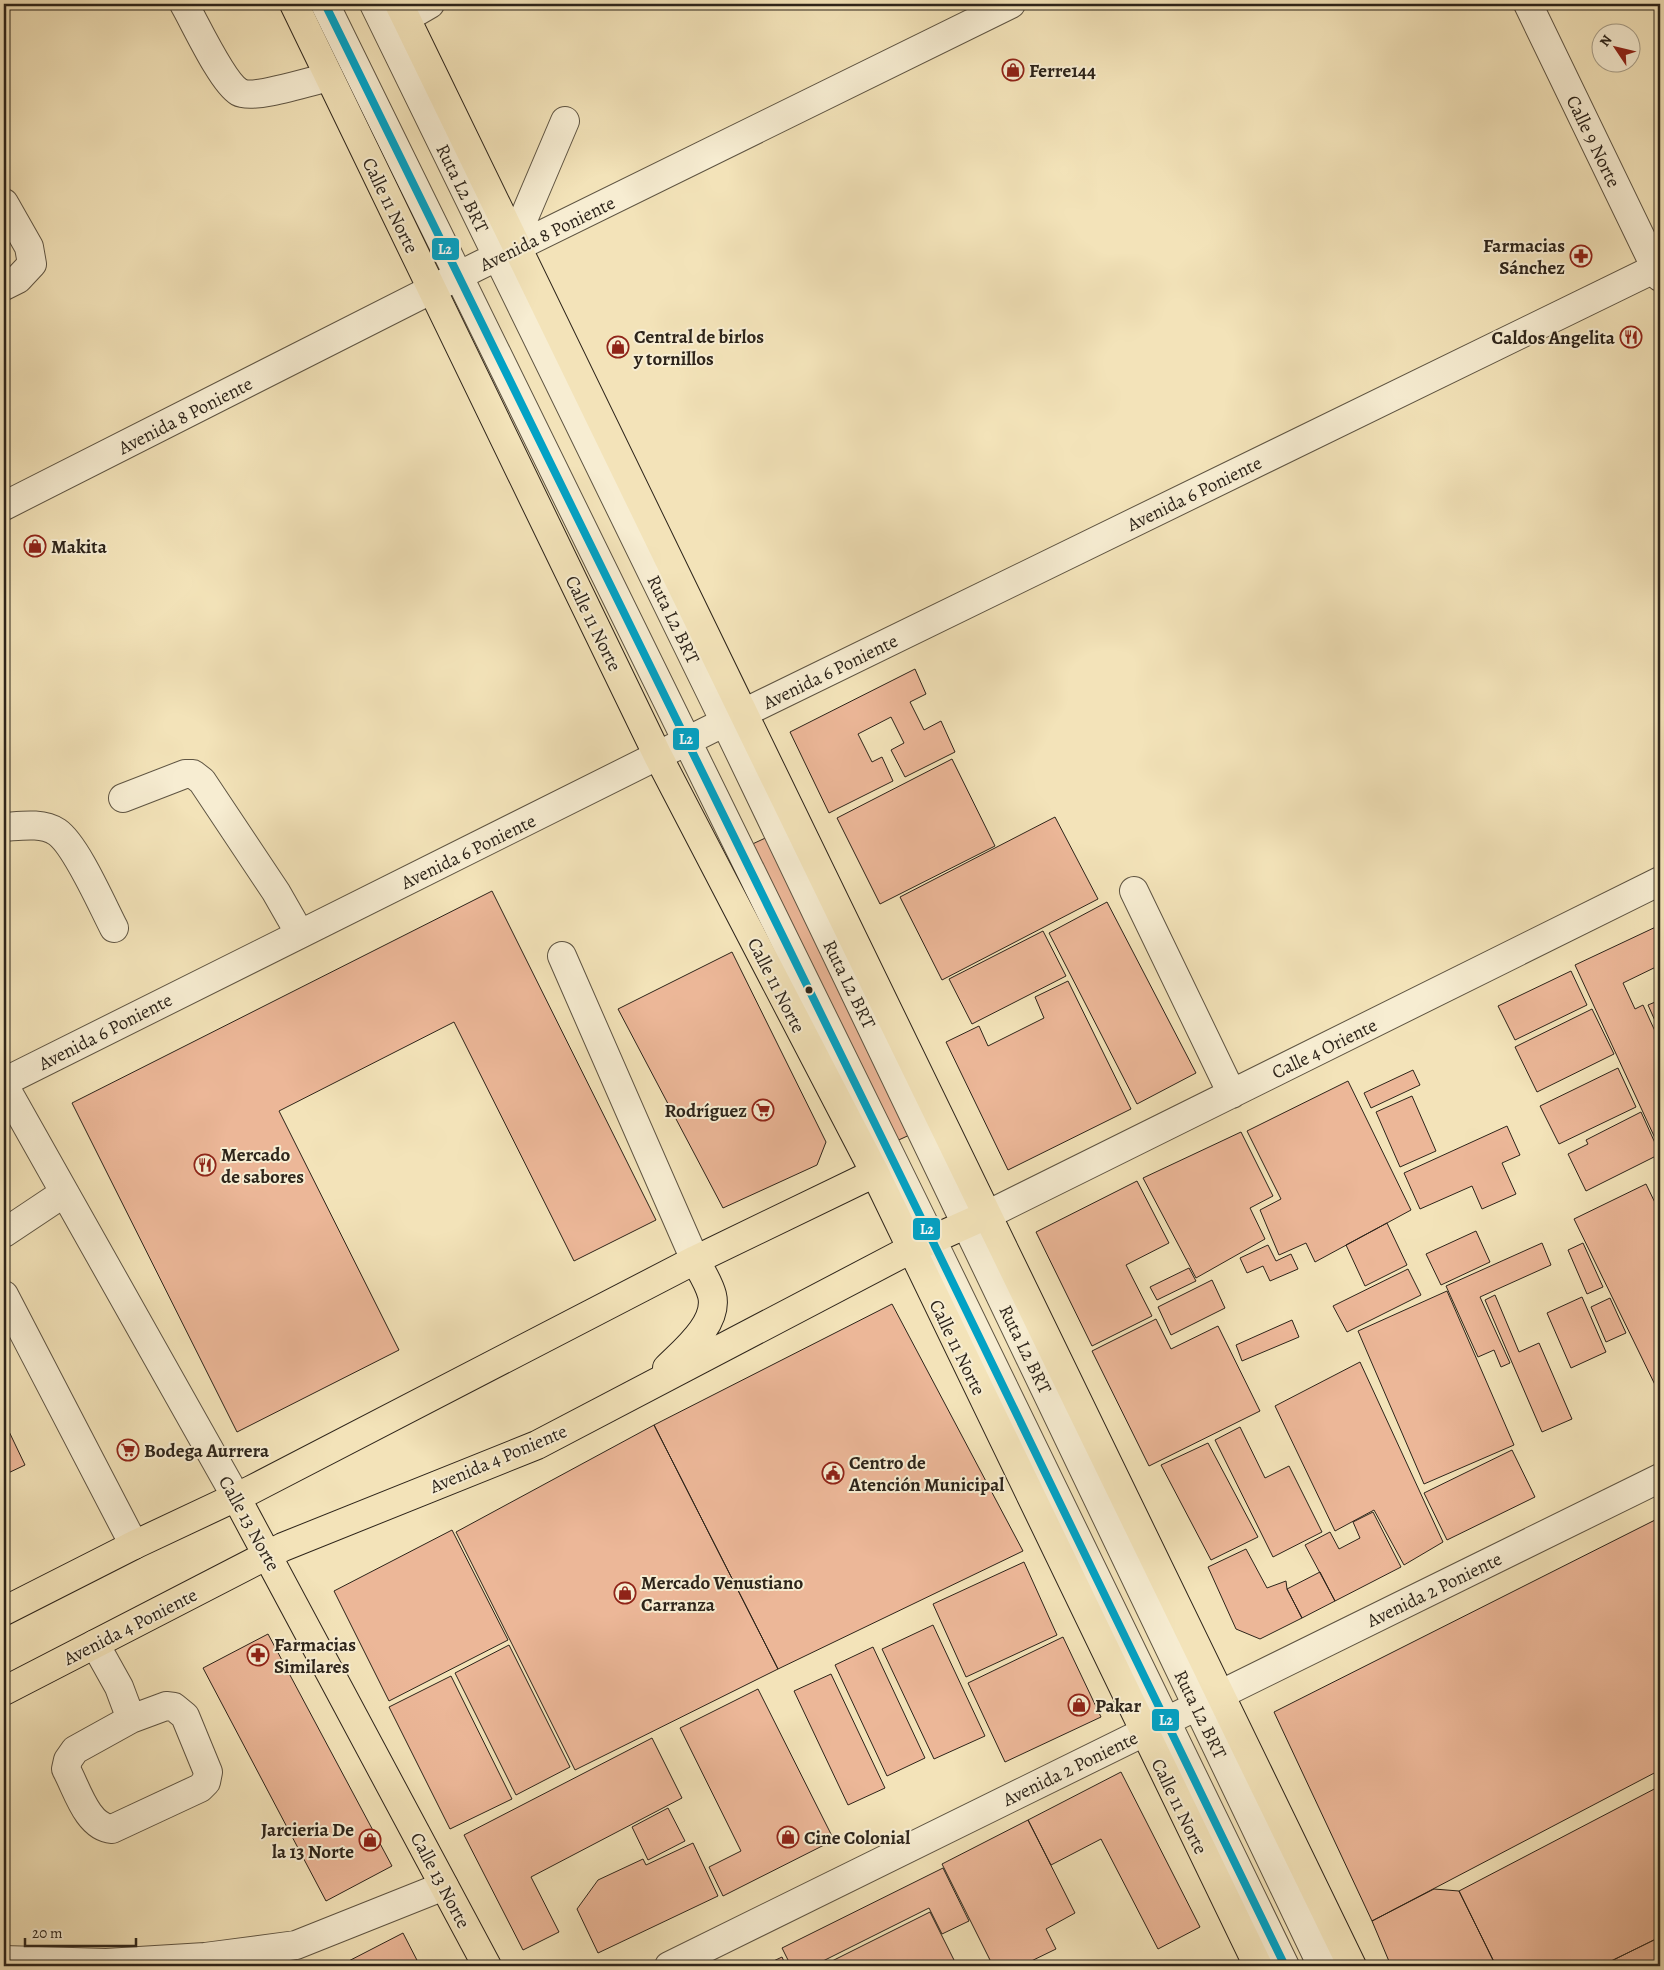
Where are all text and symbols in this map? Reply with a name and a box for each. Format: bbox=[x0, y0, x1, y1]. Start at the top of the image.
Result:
north arrow bbox=[1592, 22, 1642, 72]
text: N bbox=[1595, 31, 1616, 50]
shop icon: Ferre144 bbox=[1001, 58, 1025, 82]
place label: Ferre144 bbox=[1029, 58, 1096, 84]
street label: Calle 9 Norte bbox=[1560, 91, 1627, 192]
street label: Ruta L2 BRT bbox=[429, 140, 495, 238]
street label: Calle 11 Norte bbox=[356, 153, 425, 258]
street label: Avenida 8 Poniente bbox=[475, 190, 619, 278]
place label: Farmacias Sánchez bbox=[1483, 233, 1565, 281]
line badge: L2 bbox=[431, 237, 460, 261]
text: L2 bbox=[438, 240, 452, 259]
pharmacy icon: Farmacias Sánchez bbox=[1569, 244, 1593, 268]
place label: Central de birlos y tornillos bbox=[633, 324, 764, 372]
place label: Caldos Angelita bbox=[1492, 325, 1616, 351]
restaurant icon: Caldos Angelita bbox=[1619, 325, 1643, 349]
shop icon: Central de birlos y tornillos bbox=[606, 335, 630, 359]
street label: Avenida 8 Poniente bbox=[113, 371, 257, 461]
street label: Avenida 6 Poniente bbox=[1122, 450, 1266, 538]
shop icon: Makita bbox=[23, 534, 47, 558]
place label: Makita bbox=[51, 534, 108, 560]
street label: Calle 11 Norte bbox=[559, 571, 628, 676]
street label: Ruta L2 BRT bbox=[640, 571, 706, 669]
street label: Avenida 6 Poniente bbox=[758, 628, 902, 716]
line badge: L2 bbox=[672, 727, 700, 751]
text: L2 bbox=[679, 730, 693, 749]
street label: Avenida 6 Poniente bbox=[396, 808, 540, 896]
street label: Calle 11 Norte bbox=[741, 933, 811, 1038]
street label: Ruta L2 BRT bbox=[816, 936, 882, 1034]
unlabelled marker bbox=[804, 985, 814, 995]
street label: Avenida 6 Poniente bbox=[33, 987, 177, 1077]
street label: Calle 4 Oriente bbox=[1267, 1012, 1381, 1086]
place label: Rodríguez bbox=[664, 1098, 747, 1124]
supermarket icon: Rodríguez bbox=[751, 1098, 775, 1122]
place label: Mercado de sabores bbox=[221, 1142, 304, 1190]
restaurant icon: Mercado de sabores bbox=[193, 1153, 217, 1177]
line badge: L2 bbox=[912, 1217, 941, 1241]
text: L2 bbox=[920, 1220, 934, 1239]
street label: Calle 11 Norte bbox=[923, 1295, 992, 1400]
street label: Ruta L2 BRT bbox=[992, 1301, 1058, 1399]
street label: Avenida 4 Poniente bbox=[425, 1418, 571, 1500]
supermarket icon: Bodega Aurrera bbox=[116, 1438, 140, 1462]
place label: Bodega Aurrera bbox=[144, 1438, 270, 1464]
place label: Centro de Atención Municipal bbox=[848, 1450, 1004, 1498]
public building icon: Centro de Atención Municipal bbox=[821, 1461, 845, 1485]
street label: Calle 13 Norte bbox=[212, 1471, 286, 1576]
street label: Avenida 2 Poniente bbox=[1362, 1546, 1506, 1634]
place label: Mercado Venustiano Carranza bbox=[641, 1570, 803, 1618]
shop icon: Mercado Venustiano Carranza bbox=[613, 1581, 637, 1605]
street label: Avenida 4 Poniente bbox=[58, 1582, 202, 1672]
place label: Farmacias Similares bbox=[274, 1632, 356, 1680]
pharmacy icon: Farmacias Similares bbox=[246, 1643, 270, 1667]
street label: Ruta L2 BRT bbox=[1167, 1666, 1233, 1764]
shop icon: Pakar bbox=[1067, 1693, 1091, 1717]
place label: Pakar bbox=[1095, 1693, 1141, 1719]
line badge: L2 bbox=[1151, 1708, 1180, 1732]
text: L2 bbox=[1159, 1711, 1173, 1730]
street label: Avenida 2 Poniente bbox=[998, 1725, 1142, 1813]
street label: Calle 11 Norte bbox=[1145, 1754, 1214, 1859]
place label: Jarcieria De la 13 Norte bbox=[261, 1817, 354, 1865]
shop icon: Cine Colonial bbox=[776, 1825, 800, 1849]
place label: Cine Colonial bbox=[804, 1825, 910, 1851]
shop icon: Jarcieria De la 13 Norte bbox=[358, 1828, 382, 1852]
street label: Calle 13 Norte bbox=[404, 1828, 476, 1933]
scale bar bbox=[25, 1915, 136, 1947]
text: 20 m bbox=[32, 1923, 63, 1943]

